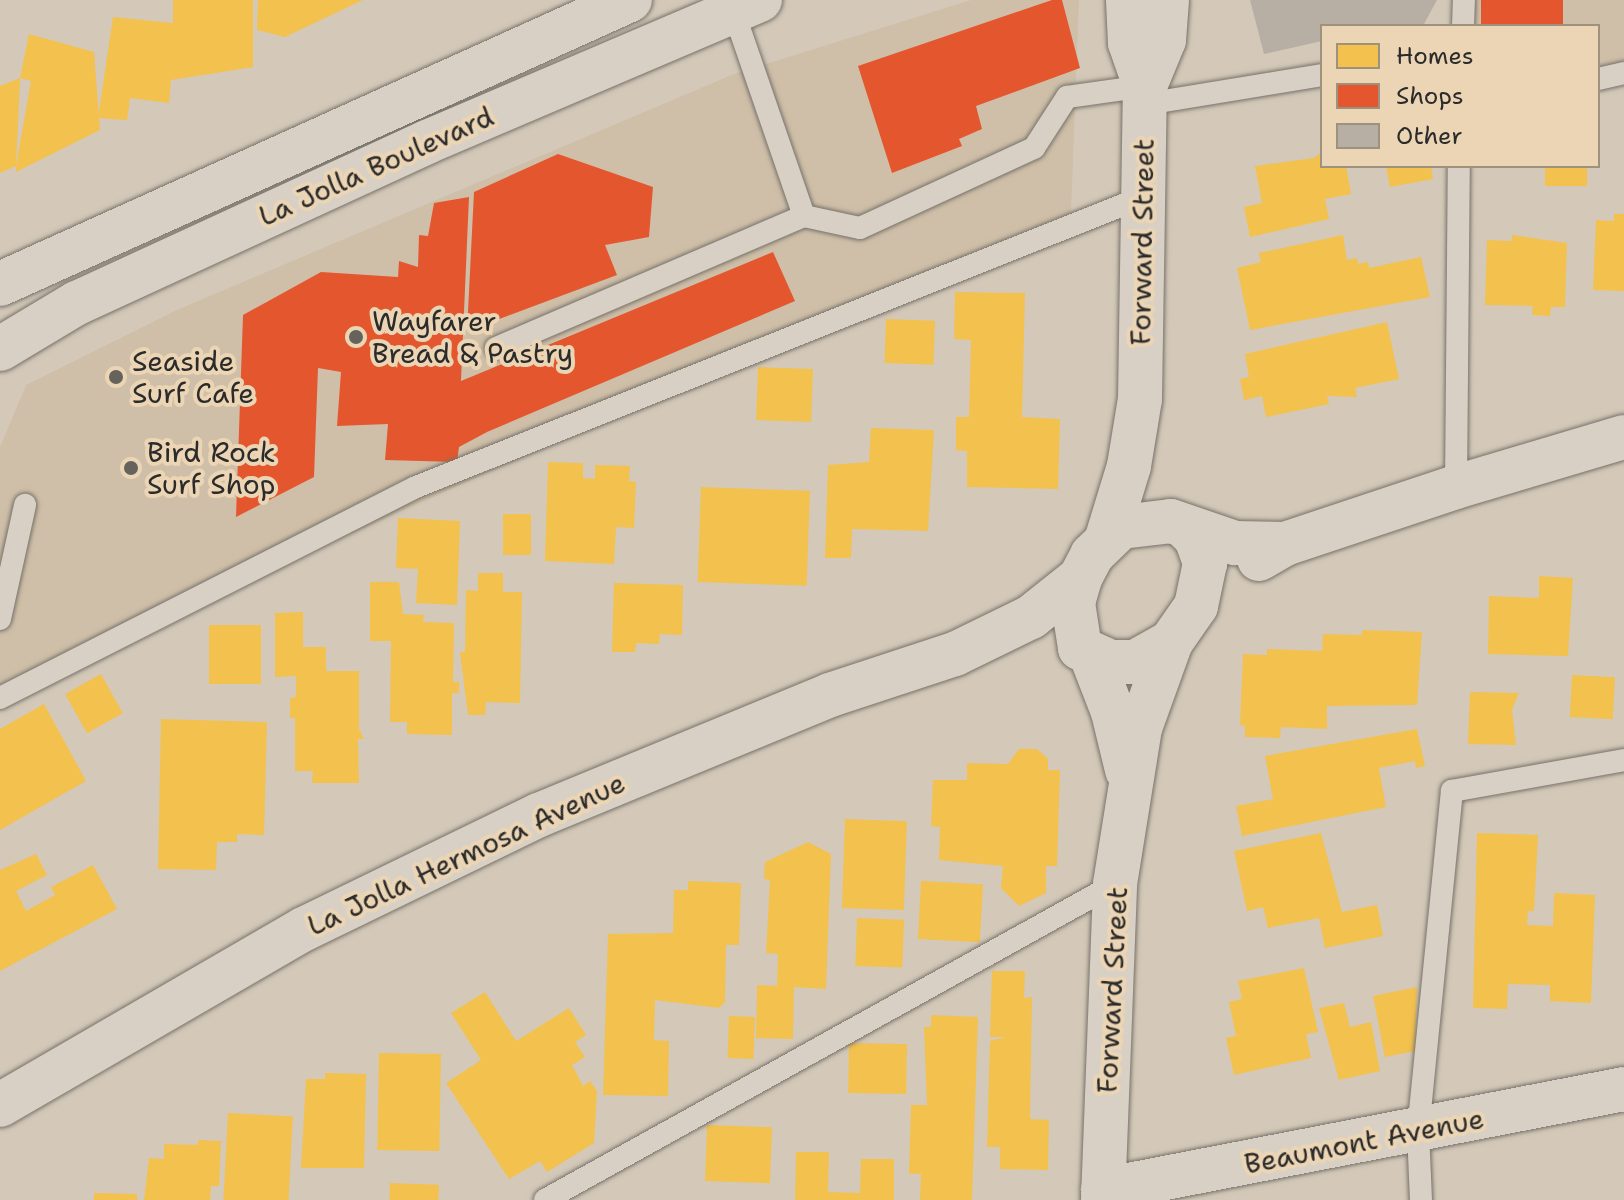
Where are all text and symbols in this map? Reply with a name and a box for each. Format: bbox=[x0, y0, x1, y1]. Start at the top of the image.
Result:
legend bbox=[1320, 24, 1600, 168]
text: Homes bbox=[1396, 40, 1474, 72]
text: Shops bbox=[1396, 80, 1464, 112]
street label: La Jolla Boulevard bbox=[253, 99, 499, 233]
text: Other bbox=[1396, 120, 1463, 152]
street label: Forward Street bbox=[1123, 138, 1161, 346]
place label: Wayfarer Bread & Pastry bbox=[372, 304, 573, 370]
marker: Wayfarer Bread & Pastry bbox=[347, 328, 365, 346]
place label: Seaside Surf Cafe bbox=[132, 344, 254, 410]
marker: Seaside Surf Cafe bbox=[107, 368, 125, 386]
place label: Bird Rock Surf Shop bbox=[147, 435, 276, 501]
marker: Bird Rock Surf Shop bbox=[122, 459, 140, 477]
street label: La Jolla Hermosa Avenue bbox=[302, 766, 630, 942]
street label: Forward Street bbox=[1090, 886, 1134, 1094]
street label: Beaumont Avenue bbox=[1241, 1101, 1487, 1181]

